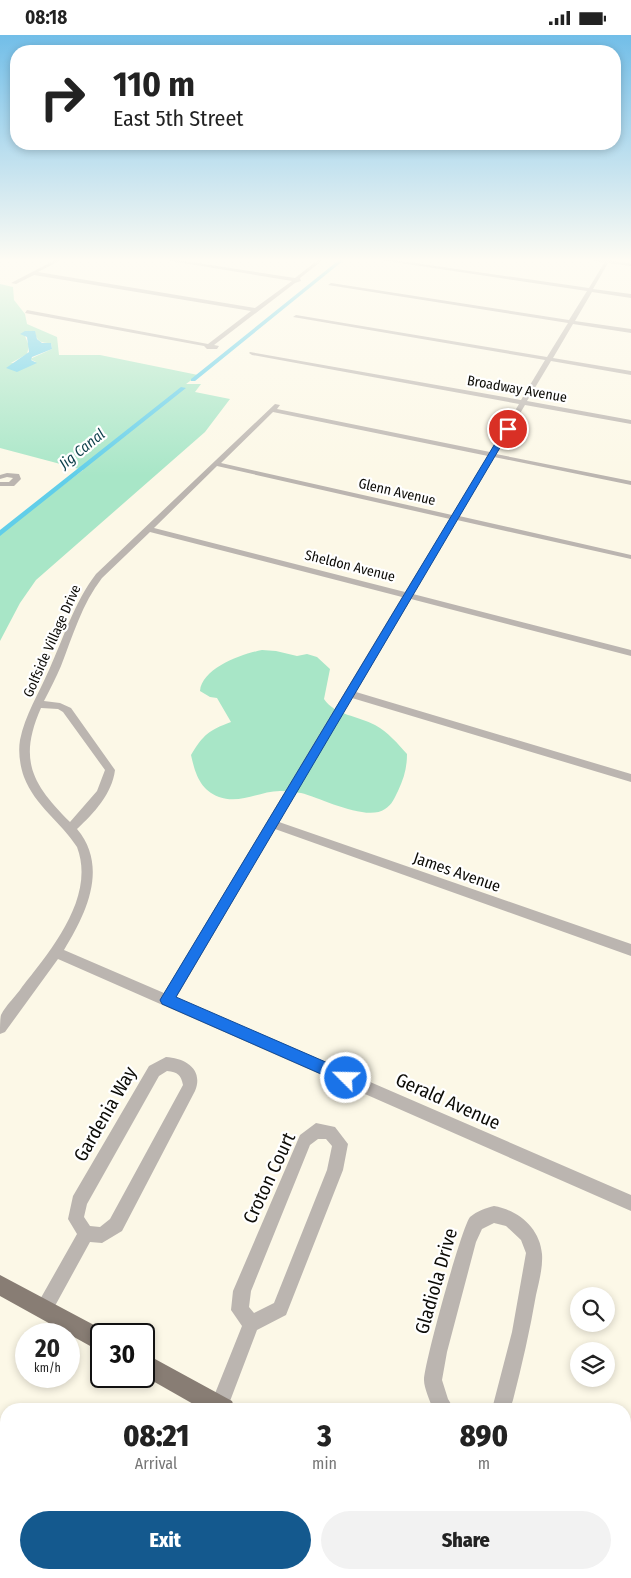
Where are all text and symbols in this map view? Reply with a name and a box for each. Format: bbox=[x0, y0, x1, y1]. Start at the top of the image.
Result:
text: 08:18 bbox=[25, 6, 67, 29]
text: 110 m bbox=[113, 63, 195, 105]
icon: right bbox=[30, 65, 95, 130]
text: East 5th Street bbox=[113, 105, 243, 132]
street label: Broadway Avenue bbox=[466, 372, 568, 406]
pin bbox=[487, 408, 529, 450]
icon: arrive bbox=[494, 415, 522, 443]
water label: Jig Canal bbox=[55, 425, 109, 474]
street label: Glenn Avenue bbox=[357, 475, 437, 509]
street label: Sheldon Avenue bbox=[303, 547, 397, 585]
street label: Golfside Village Drive bbox=[20, 582, 84, 700]
street label: James Avenue bbox=[411, 848, 503, 896]
position arrow bbox=[319, 1051, 371, 1103]
street label: Gardenia Way bbox=[69, 1062, 142, 1165]
street label: Gerald Avenue bbox=[392, 1068, 504, 1134]
street label: Croton Court bbox=[238, 1128, 300, 1227]
street label: Gladiola Drive bbox=[410, 1225, 462, 1337]
map controls bbox=[570, 1287, 615, 1387]
button: search bbox=[570, 1287, 615, 1332]
speed limit sign: 30 bbox=[90, 1323, 155, 1388]
text: 20 bbox=[35, 1334, 60, 1364]
button: layers bbox=[570, 1342, 615, 1387]
text: km/h bbox=[34, 1361, 61, 1375]
text: 08:21 bbox=[123, 1418, 189, 1454]
text: 3 bbox=[317, 1418, 332, 1454]
text: 890 bbox=[460, 1418, 508, 1454]
text: Arrival bbox=[135, 1454, 177, 1473]
text: min bbox=[312, 1454, 337, 1473]
text: m bbox=[478, 1454, 490, 1473]
button: Exit bbox=[20, 1511, 311, 1569]
button: Share bbox=[321, 1511, 611, 1569]

